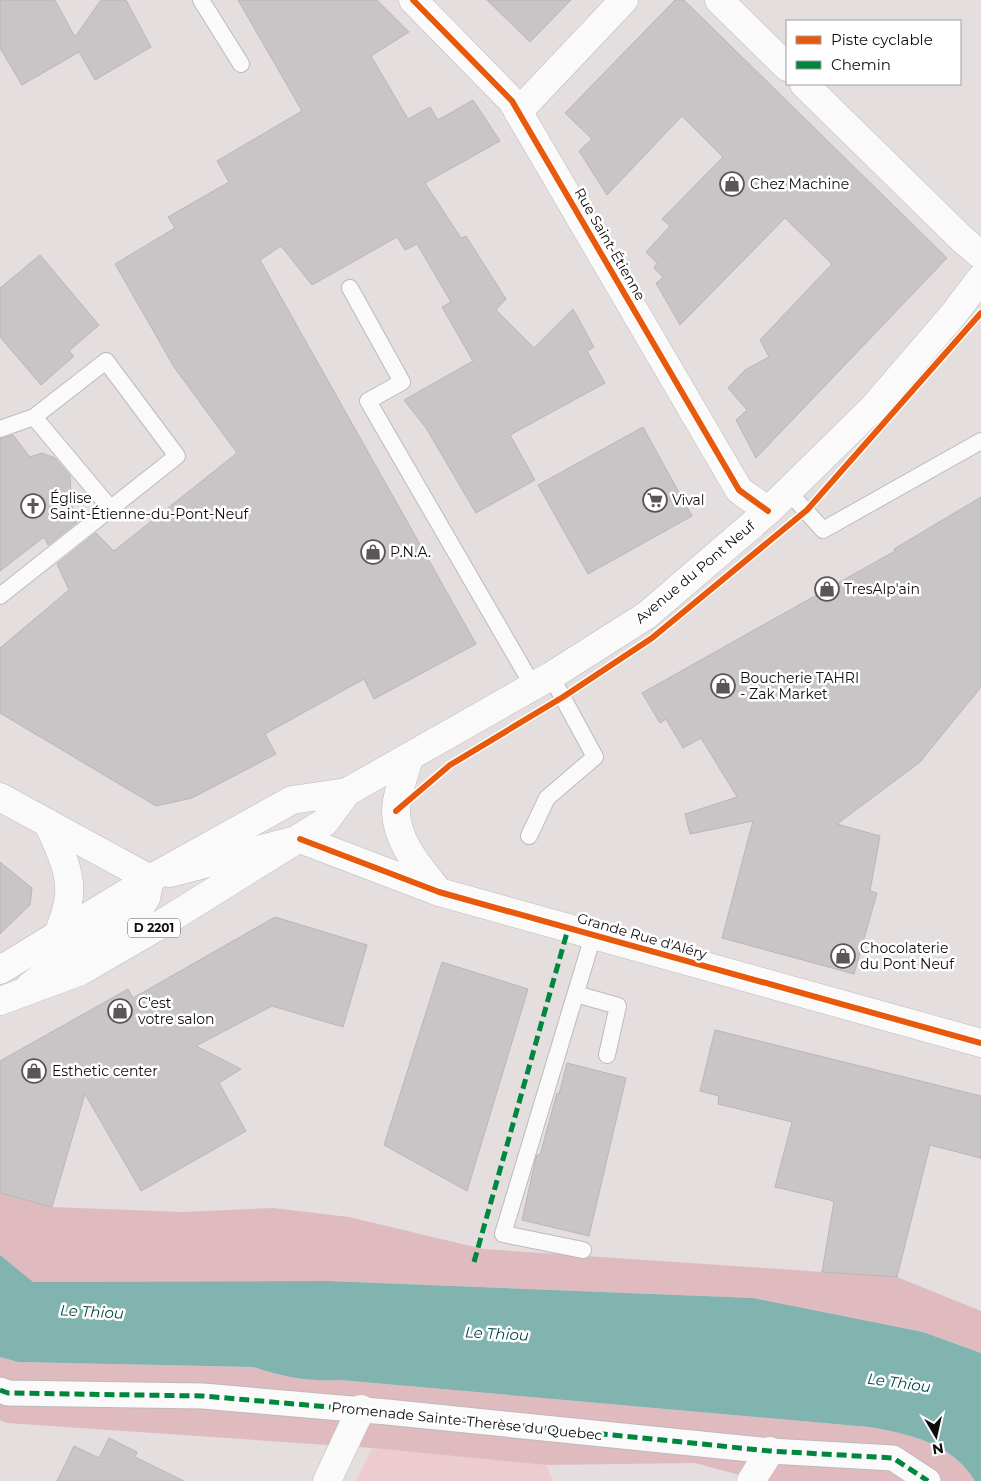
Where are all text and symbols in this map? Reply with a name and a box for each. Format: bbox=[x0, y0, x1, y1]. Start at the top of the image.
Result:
legend bbox=[786, 20, 961, 85]
text: Piste cyclable bbox=[831, 30, 933, 49]
text: Chemin bbox=[831, 55, 891, 74]
shop icon: Chez Machine bbox=[719, 171, 745, 197]
place label: Chez Machine bbox=[750, 175, 849, 193]
street label: Rue Saint-Étienne bbox=[570, 184, 650, 304]
supermarket icon: Vival bbox=[642, 487, 668, 513]
place label: Église Saint-Étienne-du-Pont-Neuf bbox=[50, 489, 250, 523]
place label: Vival bbox=[672, 491, 705, 509]
church icon: Église Saint-Étienne-du-Pont-Neuf bbox=[20, 493, 46, 519]
street label: Avenue du Pont Neuf bbox=[632, 516, 759, 627]
shop icon: P.N.A. bbox=[360, 539, 386, 565]
place label: P.N.A. bbox=[390, 543, 431, 561]
shop icon: TresAlp'ain bbox=[814, 576, 840, 602]
place label: TresAlp'ain bbox=[844, 580, 920, 598]
place label: Boucherie TAHRI - Zak Market bbox=[740, 669, 859, 703]
shop icon: Boucherie TAHRI - Zak Market bbox=[710, 673, 736, 699]
street label: Grande Rue d'Aléry bbox=[575, 909, 709, 963]
road number: D 2201 bbox=[128, 918, 180, 938]
place label: Chocolaterie du Pont Neuf bbox=[860, 939, 955, 973]
shop icon: Chocolaterie du Pont Neuf bbox=[830, 943, 856, 969]
place label: C'est votre salon bbox=[138, 994, 215, 1028]
shop icon: C'est votre salon bbox=[107, 998, 133, 1024]
shop icon: Esthetic center bbox=[21, 1058, 47, 1084]
place label: Esthetic center bbox=[52, 1062, 158, 1080]
water label: Le Thiou bbox=[60, 1300, 124, 1323]
water label: Le Thiou bbox=[465, 1322, 529, 1345]
water label: Le Thiou bbox=[866, 1369, 932, 1396]
street label: Promenade Sainte-Therèse du Quebec bbox=[331, 1398, 604, 1444]
north arrow bbox=[911, 1411, 961, 1461]
text: N bbox=[931, 1439, 945, 1459]

